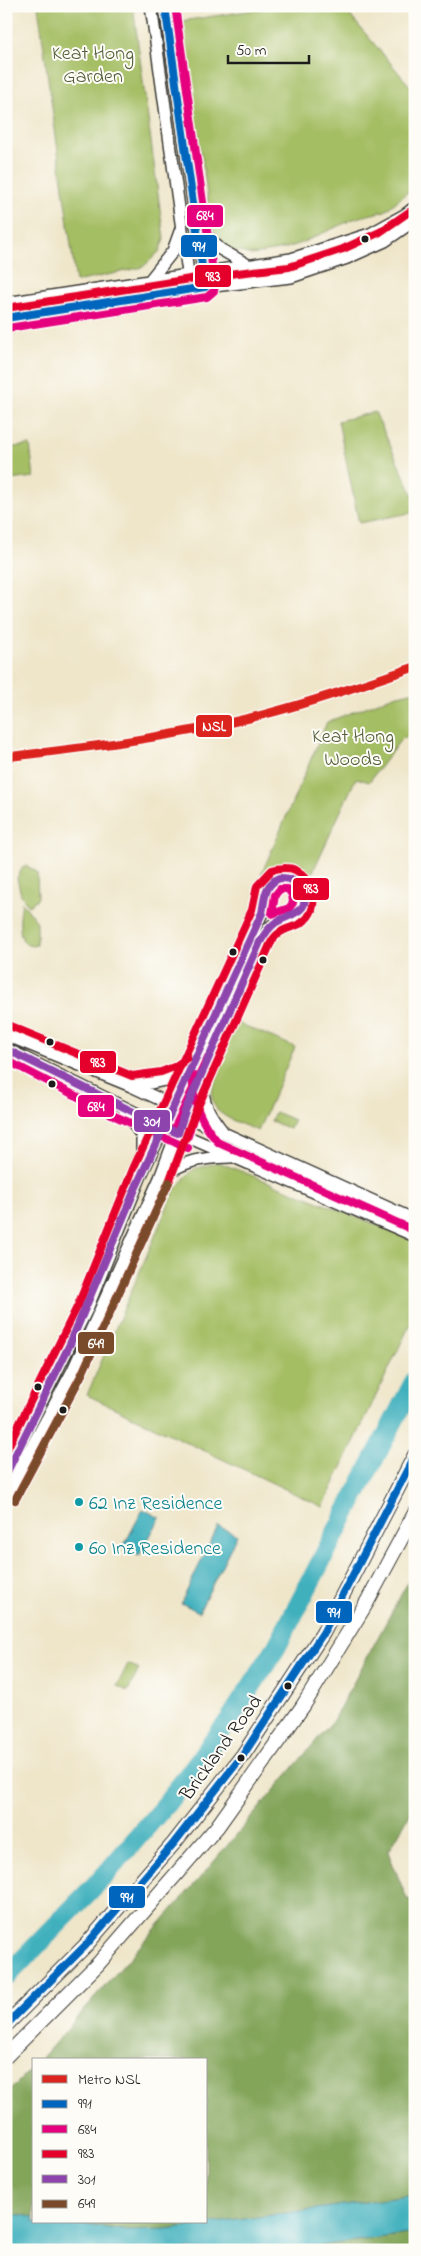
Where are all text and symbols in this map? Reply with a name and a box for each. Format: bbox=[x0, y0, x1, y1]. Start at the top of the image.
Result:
scale bar bbox=[228, 32, 310, 64]
park label: Keat Hong Garden bbox=[52, 40, 134, 92]
text: 50 m bbox=[236, 40, 267, 62]
line badge: 684 bbox=[186, 204, 224, 228]
text: 684 bbox=[195, 206, 214, 227]
line badge: 991 bbox=[180, 234, 218, 258]
unlabelled marker bbox=[360, 234, 370, 244]
text: 991 bbox=[192, 237, 206, 258]
line badge: 983 bbox=[194, 264, 232, 288]
text: 983 bbox=[204, 267, 221, 288]
line badge: NSL bbox=[195, 714, 233, 738]
text: NSL bbox=[202, 717, 227, 738]
park label: Keat Hong Woods bbox=[312, 723, 394, 775]
line badge: 983 bbox=[292, 877, 330, 901]
text: 983 bbox=[302, 879, 319, 900]
unlabelled marker bbox=[228, 947, 238, 957]
unlabelled marker bbox=[258, 955, 268, 965]
unlabelled marker bbox=[45, 1037, 55, 1047]
line badge: 983 bbox=[79, 1050, 117, 1074]
text: 983 bbox=[89, 1053, 106, 1074]
unlabelled marker bbox=[47, 1079, 57, 1089]
line badge: 684 bbox=[77, 1094, 115, 1118]
text: 684 bbox=[86, 1097, 105, 1118]
line badge: 301 bbox=[133, 1109, 171, 1133]
text: 301 bbox=[143, 1112, 161, 1133]
line badge: 649 bbox=[77, 1331, 115, 1355]
text: 649 bbox=[87, 1334, 105, 1355]
unlabelled marker bbox=[33, 1382, 43, 1392]
unlabelled marker bbox=[58, 1405, 68, 1415]
place label: 62 Inz Residence bbox=[89, 1490, 222, 1519]
marker: 62 Inz Residence bbox=[73, 1496, 85, 1508]
place label: 60 Inz Residence bbox=[89, 1535, 221, 1564]
marker: 60 Inz Residence bbox=[73, 1541, 85, 1553]
line badge: 991 bbox=[315, 1600, 353, 1624]
text: 991 bbox=[327, 1603, 341, 1624]
unlabelled marker bbox=[283, 1681, 293, 1691]
street label: Brickland Road bbox=[173, 1690, 270, 1808]
unlabelled marker bbox=[236, 1753, 246, 1763]
line badge: 991 bbox=[108, 1885, 146, 1909]
text: 991 bbox=[120, 1888, 134, 1909]
legend bbox=[32, 2058, 208, 2224]
text: Metro NSL bbox=[78, 2069, 141, 2091]
text: 991 bbox=[78, 2093, 92, 2115]
text: 684 bbox=[78, 2119, 96, 2141]
text: 983 bbox=[78, 2143, 94, 2165]
text: 301 bbox=[78, 2169, 96, 2191]
text: 649 bbox=[78, 2193, 96, 2215]

